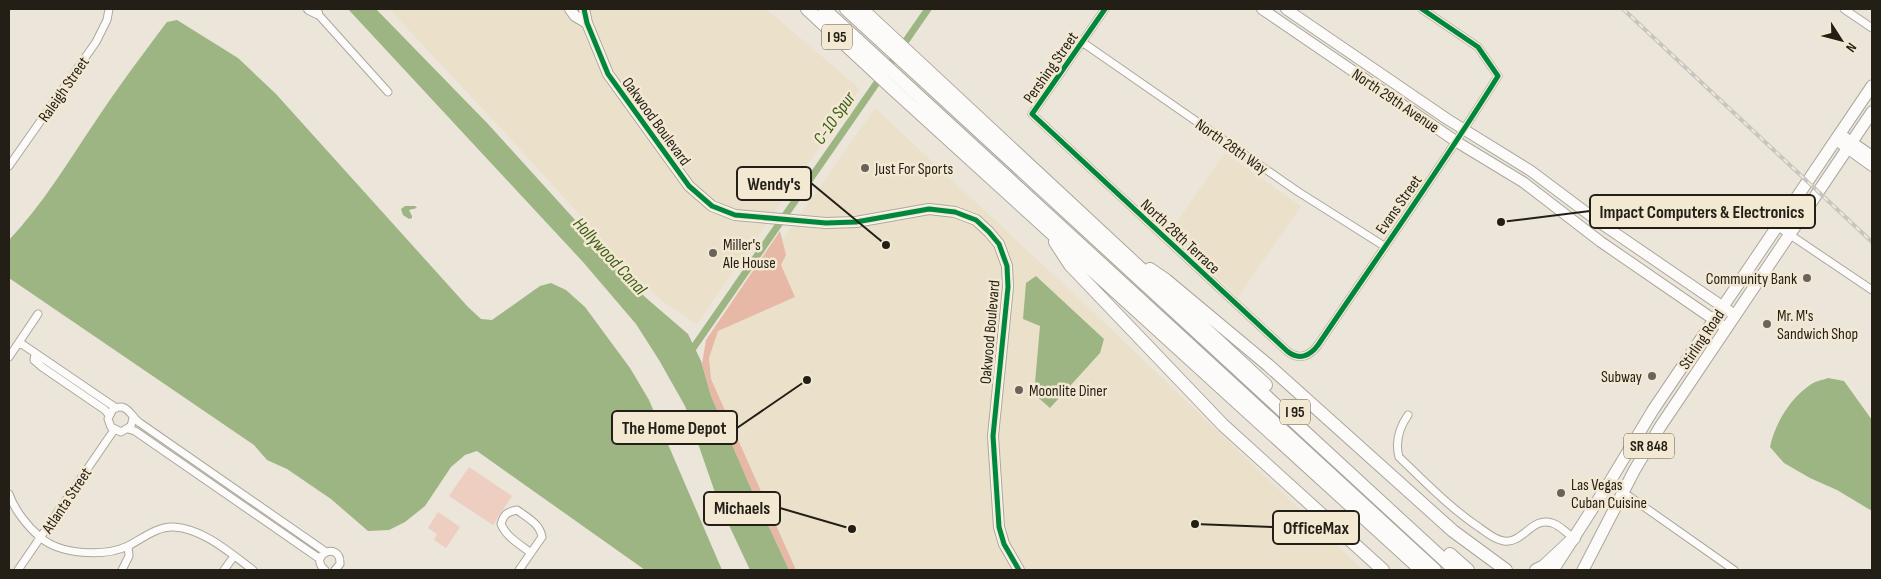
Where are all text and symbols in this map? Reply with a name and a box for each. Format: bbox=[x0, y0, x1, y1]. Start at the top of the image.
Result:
north arrow bbox=[1816, 15, 1866, 65]
road number: I 95 bbox=[822, 24, 852, 50]
street label: Pershing Street bbox=[1020, 28, 1083, 107]
text: N bbox=[1842, 39, 1860, 55]
street label: Raleigh Street bbox=[35, 53, 94, 126]
street label: North 29th Avenue bbox=[1348, 65, 1442, 137]
street label: Oakwood Boulevard bbox=[617, 74, 694, 170]
water label: C-10 Spur bbox=[809, 87, 860, 149]
street label: North 28th Way bbox=[1191, 115, 1271, 179]
place label: Just For Sports bbox=[874, 160, 953, 179]
marker: Just For Sports bbox=[859, 162, 871, 174]
callout: Wendy's bbox=[737, 167, 811, 200]
street label: Evans Street bbox=[1372, 172, 1426, 238]
text: Wendy's bbox=[747, 174, 801, 195]
callout: Impact Computers & Electronics bbox=[1590, 195, 1815, 228]
street label: North 28th Terrace bbox=[1136, 196, 1224, 279]
text: Impact Computers & Electronics bbox=[1600, 202, 1805, 223]
water label: Hollywood Canal bbox=[568, 213, 651, 300]
place label: Miller's Ale House bbox=[722, 236, 776, 273]
marker: Miller's Ale House bbox=[707, 247, 719, 259]
place label: Community Bank bbox=[1706, 270, 1797, 289]
marker: Community Bank bbox=[1801, 272, 1813, 284]
street label: Oakwood Boulevard bbox=[976, 279, 1005, 385]
street label: Stirling Road bbox=[1675, 306, 1729, 373]
place label: Mr. M's Sandwich Shop bbox=[1777, 307, 1858, 344]
marker: Mr. M's Sandwich Shop bbox=[1761, 318, 1773, 330]
place label: Subway bbox=[1601, 368, 1642, 387]
marker: Subway bbox=[1646, 370, 1658, 382]
place label: Moonlite Diner bbox=[1029, 382, 1108, 401]
marker: Moonlite Diner bbox=[1013, 384, 1025, 396]
road number: I 95 bbox=[1280, 400, 1310, 424]
callout: The Home Depot bbox=[612, 411, 737, 444]
text: The Home Depot bbox=[622, 418, 726, 439]
road number: SR 848 bbox=[1624, 434, 1674, 458]
street label: Atlanta Street bbox=[38, 464, 96, 538]
place label: Las Vegas Cuban Cuisine bbox=[1571, 476, 1647, 513]
marker: Las Vegas Cuban Cuisine bbox=[1555, 487, 1567, 499]
callout: Michaels bbox=[704, 492, 780, 525]
text: Michaels bbox=[714, 498, 770, 519]
callout: OfficeMax bbox=[1273, 511, 1359, 544]
text: OfficeMax bbox=[1283, 518, 1349, 539]

